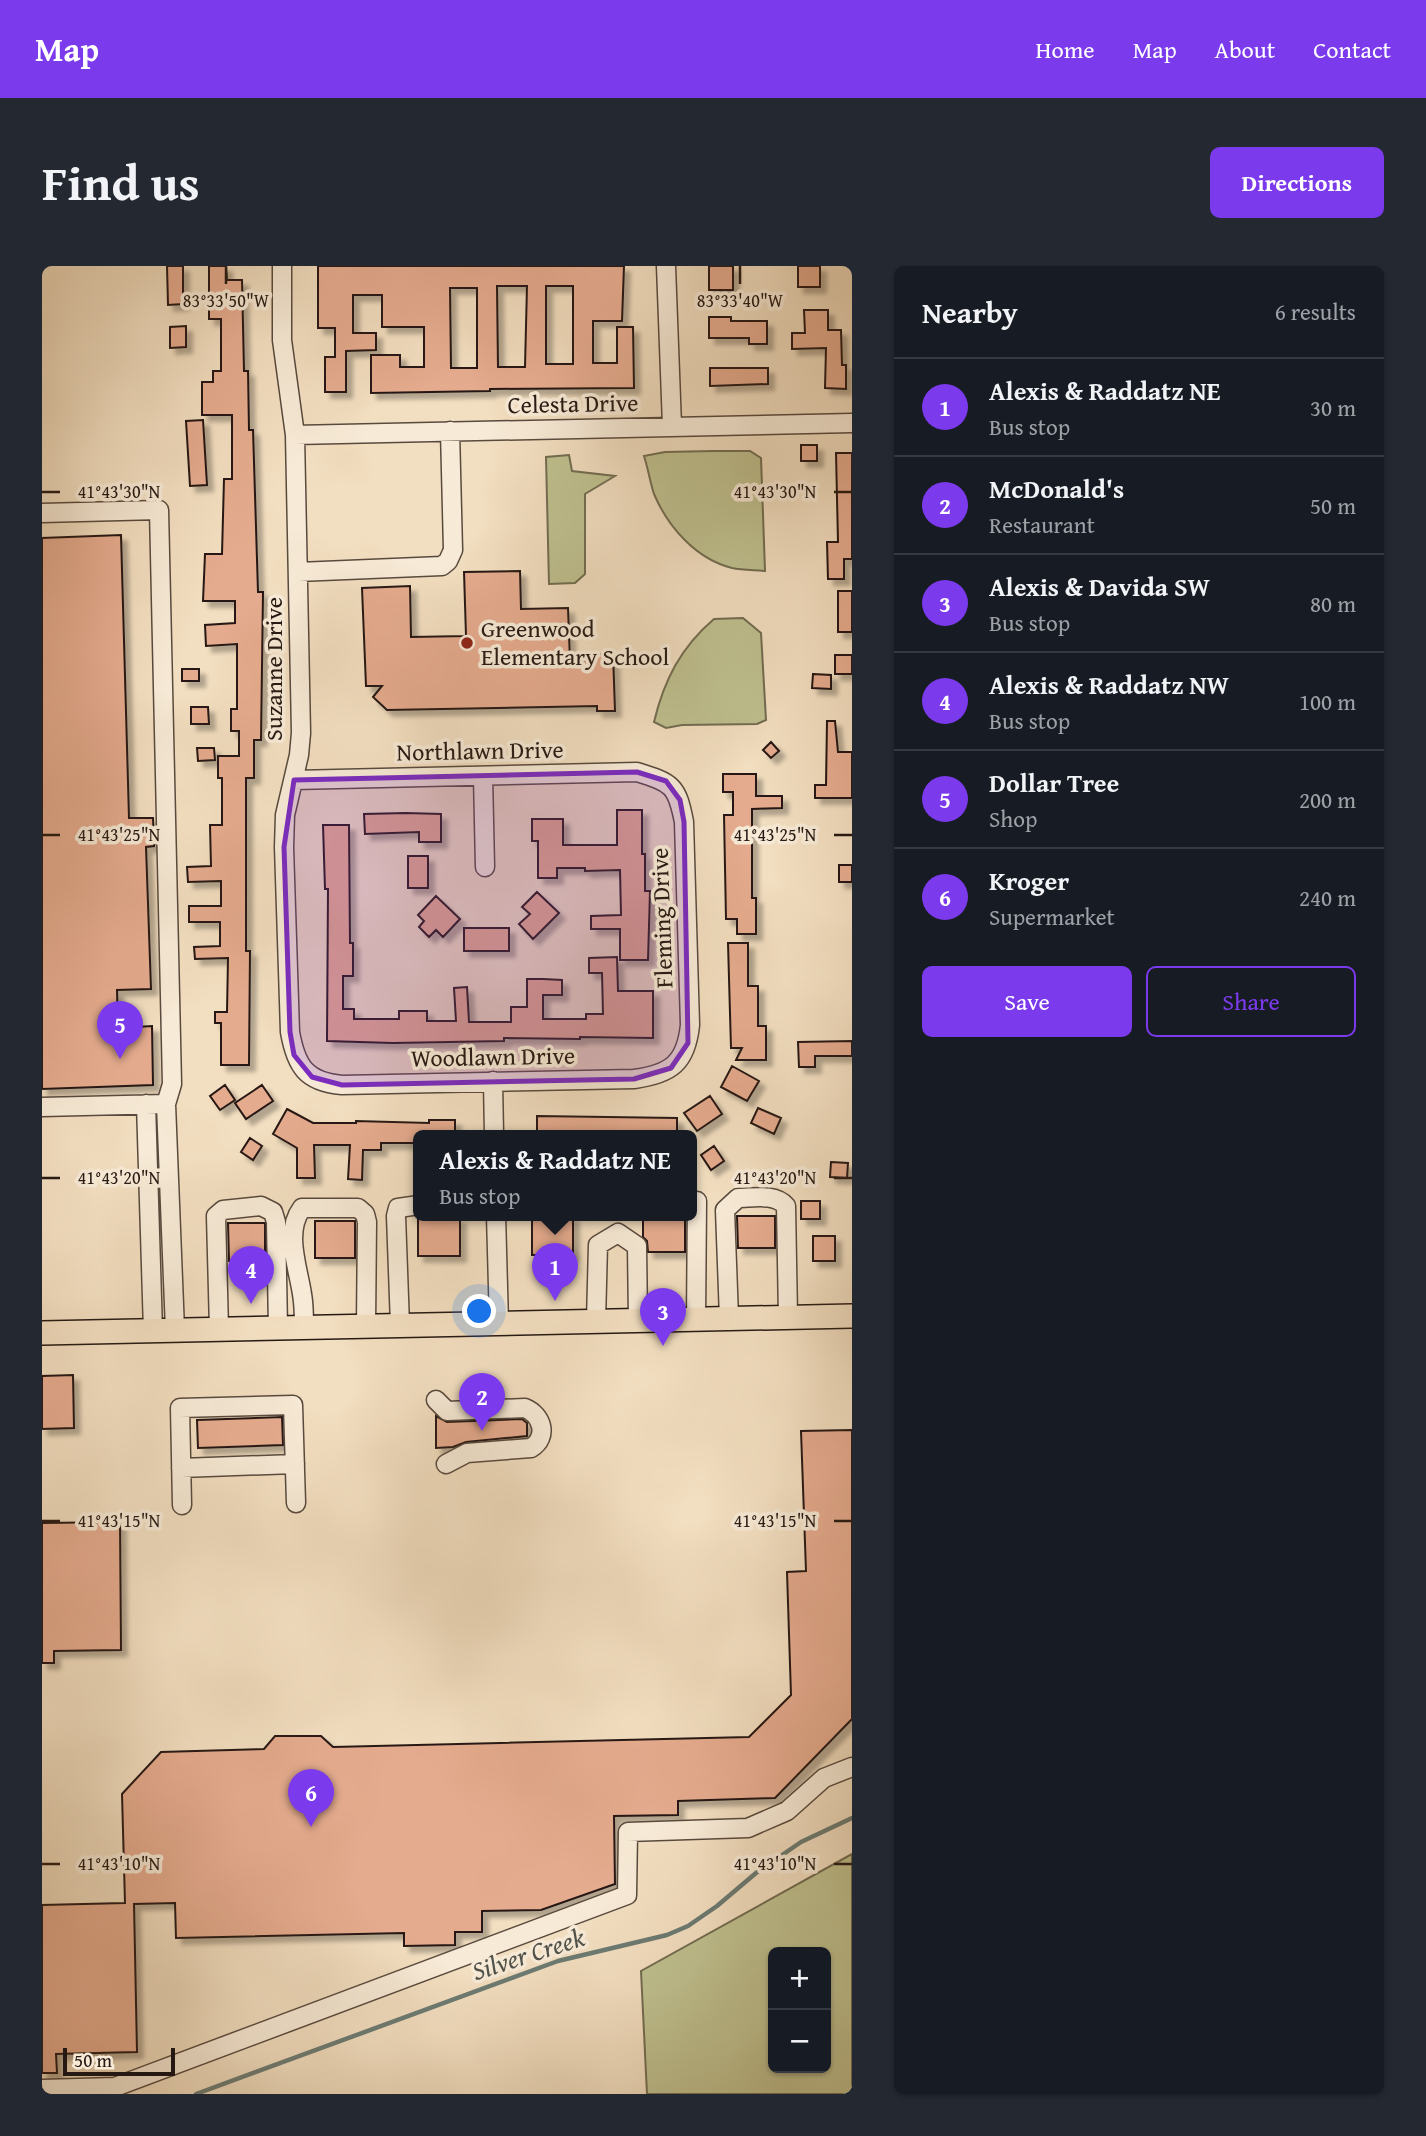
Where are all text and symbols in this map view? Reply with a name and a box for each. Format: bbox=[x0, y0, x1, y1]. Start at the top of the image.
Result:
text: Map bbox=[35, 25, 99, 73]
text: Home bbox=[1036, 32, 1095, 67]
text: Map bbox=[1133, 32, 1177, 67]
text: About bbox=[1215, 32, 1275, 67]
text: Contact bbox=[1313, 32, 1391, 67]
text: Find us bbox=[42, 146, 200, 218]
button: Directions bbox=[1210, 147, 1384, 218]
text: 83°33'50"W bbox=[183, 287, 270, 314]
text: 83°33'40"W bbox=[697, 287, 784, 314]
text: Nearby bbox=[922, 290, 1018, 334]
text: 6 results bbox=[1275, 295, 1356, 328]
text: Alexis & Raddatz NE bbox=[989, 371, 1221, 410]
street label: Celesta Drive bbox=[507, 385, 639, 422]
text: 1 bbox=[939, 391, 951, 424]
text: 30 m bbox=[1310, 391, 1356, 424]
text: Bus stop bbox=[989, 410, 1070, 443]
text: McDonald's bbox=[989, 469, 1124, 508]
text: 41°43'30"N bbox=[78, 478, 161, 505]
text: 41°43'30"N bbox=[734, 478, 817, 505]
text: 2 bbox=[939, 489, 951, 522]
text: 50 m bbox=[1310, 489, 1356, 522]
text: Restaurant bbox=[989, 508, 1095, 541]
text: Alexis & Davida SW bbox=[989, 567, 1210, 606]
text: 3 bbox=[939, 587, 951, 620]
text: 80 m bbox=[1310, 587, 1356, 620]
street label: Suzanne Drive bbox=[256, 597, 291, 741]
text: Bus stop bbox=[989, 606, 1070, 639]
place label: Greenwood Elementary School bbox=[481, 611, 669, 674]
marker: Greenwood Elementary School bbox=[459, 635, 475, 651]
text: Alexis & Raddatz NW bbox=[989, 665, 1229, 704]
text: 4 bbox=[939, 685, 951, 718]
text: 100 m bbox=[1299, 685, 1356, 718]
text: Bus stop bbox=[989, 704, 1070, 737]
street label: Northlawn Drive bbox=[396, 732, 564, 769]
text: Dollar Tree bbox=[989, 763, 1119, 802]
text: 5 bbox=[939, 783, 951, 816]
text: 200 m bbox=[1299, 783, 1356, 816]
text: Shop bbox=[989, 802, 1037, 835]
text: 41°43'25"N bbox=[78, 821, 161, 848]
text: 41°43'25"N bbox=[734, 821, 817, 848]
street label: Fleming Drive bbox=[642, 847, 681, 989]
text: Kroger bbox=[989, 861, 1069, 900]
text: 6 bbox=[939, 881, 951, 914]
text: 240 m bbox=[1299, 881, 1356, 914]
text: Supermarket bbox=[989, 900, 1115, 933]
button: Save bbox=[922, 966, 1132, 1037]
button: Share bbox=[1146, 966, 1356, 1037]
pin: 5 bbox=[97, 1001, 143, 1059]
street label: Woodlawn Drive bbox=[411, 1038, 575, 1075]
popup bbox=[413, 1130, 697, 1221]
text: Alexis & Raddatz NE bbox=[439, 1140, 671, 1179]
text: 41°43'20"N bbox=[78, 1164, 161, 1191]
text: 41°43'20"N bbox=[734, 1164, 817, 1191]
text: Bus stop bbox=[439, 1179, 520, 1212]
pin: 1 bbox=[532, 1243, 578, 1301]
pin: 4 bbox=[228, 1246, 274, 1304]
pin: 3 bbox=[640, 1288, 686, 1346]
your location bbox=[462, 1294, 496, 1328]
pin: 2 bbox=[459, 1373, 505, 1431]
text: 41°43'15"N bbox=[78, 1507, 161, 1534]
text: 41°43'15"N bbox=[734, 1507, 817, 1534]
pin: 6 bbox=[288, 1769, 334, 1827]
text: 41°43'10"N bbox=[78, 1850, 161, 1877]
text: 41°43'10"N bbox=[734, 1850, 817, 1877]
water label: Silver Creek bbox=[466, 1917, 589, 1990]
map controls bbox=[768, 1947, 831, 2073]
button: + bbox=[768, 1947, 831, 2010]
button: − bbox=[768, 2010, 831, 2073]
scale bar bbox=[63, 2045, 175, 2077]
text: 50 m bbox=[74, 2046, 112, 2074]

